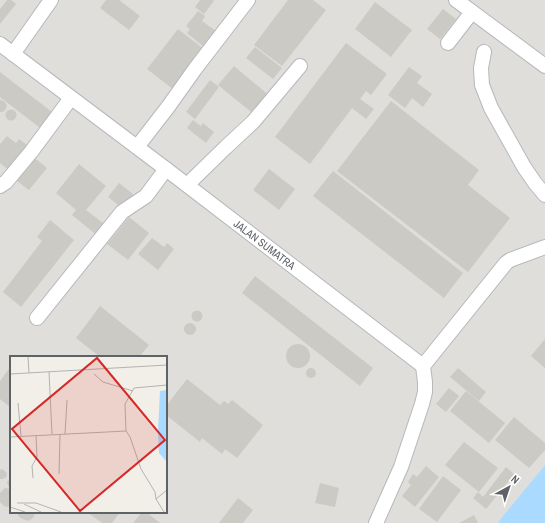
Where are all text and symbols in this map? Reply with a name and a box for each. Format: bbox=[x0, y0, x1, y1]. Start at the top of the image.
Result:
street label: JALAN SUMATRA bbox=[231, 216, 299, 273]
inset map bbox=[10, 356, 167, 513]
north arrow bbox=[489, 467, 529, 507]
text: N bbox=[508, 472, 522, 487]

